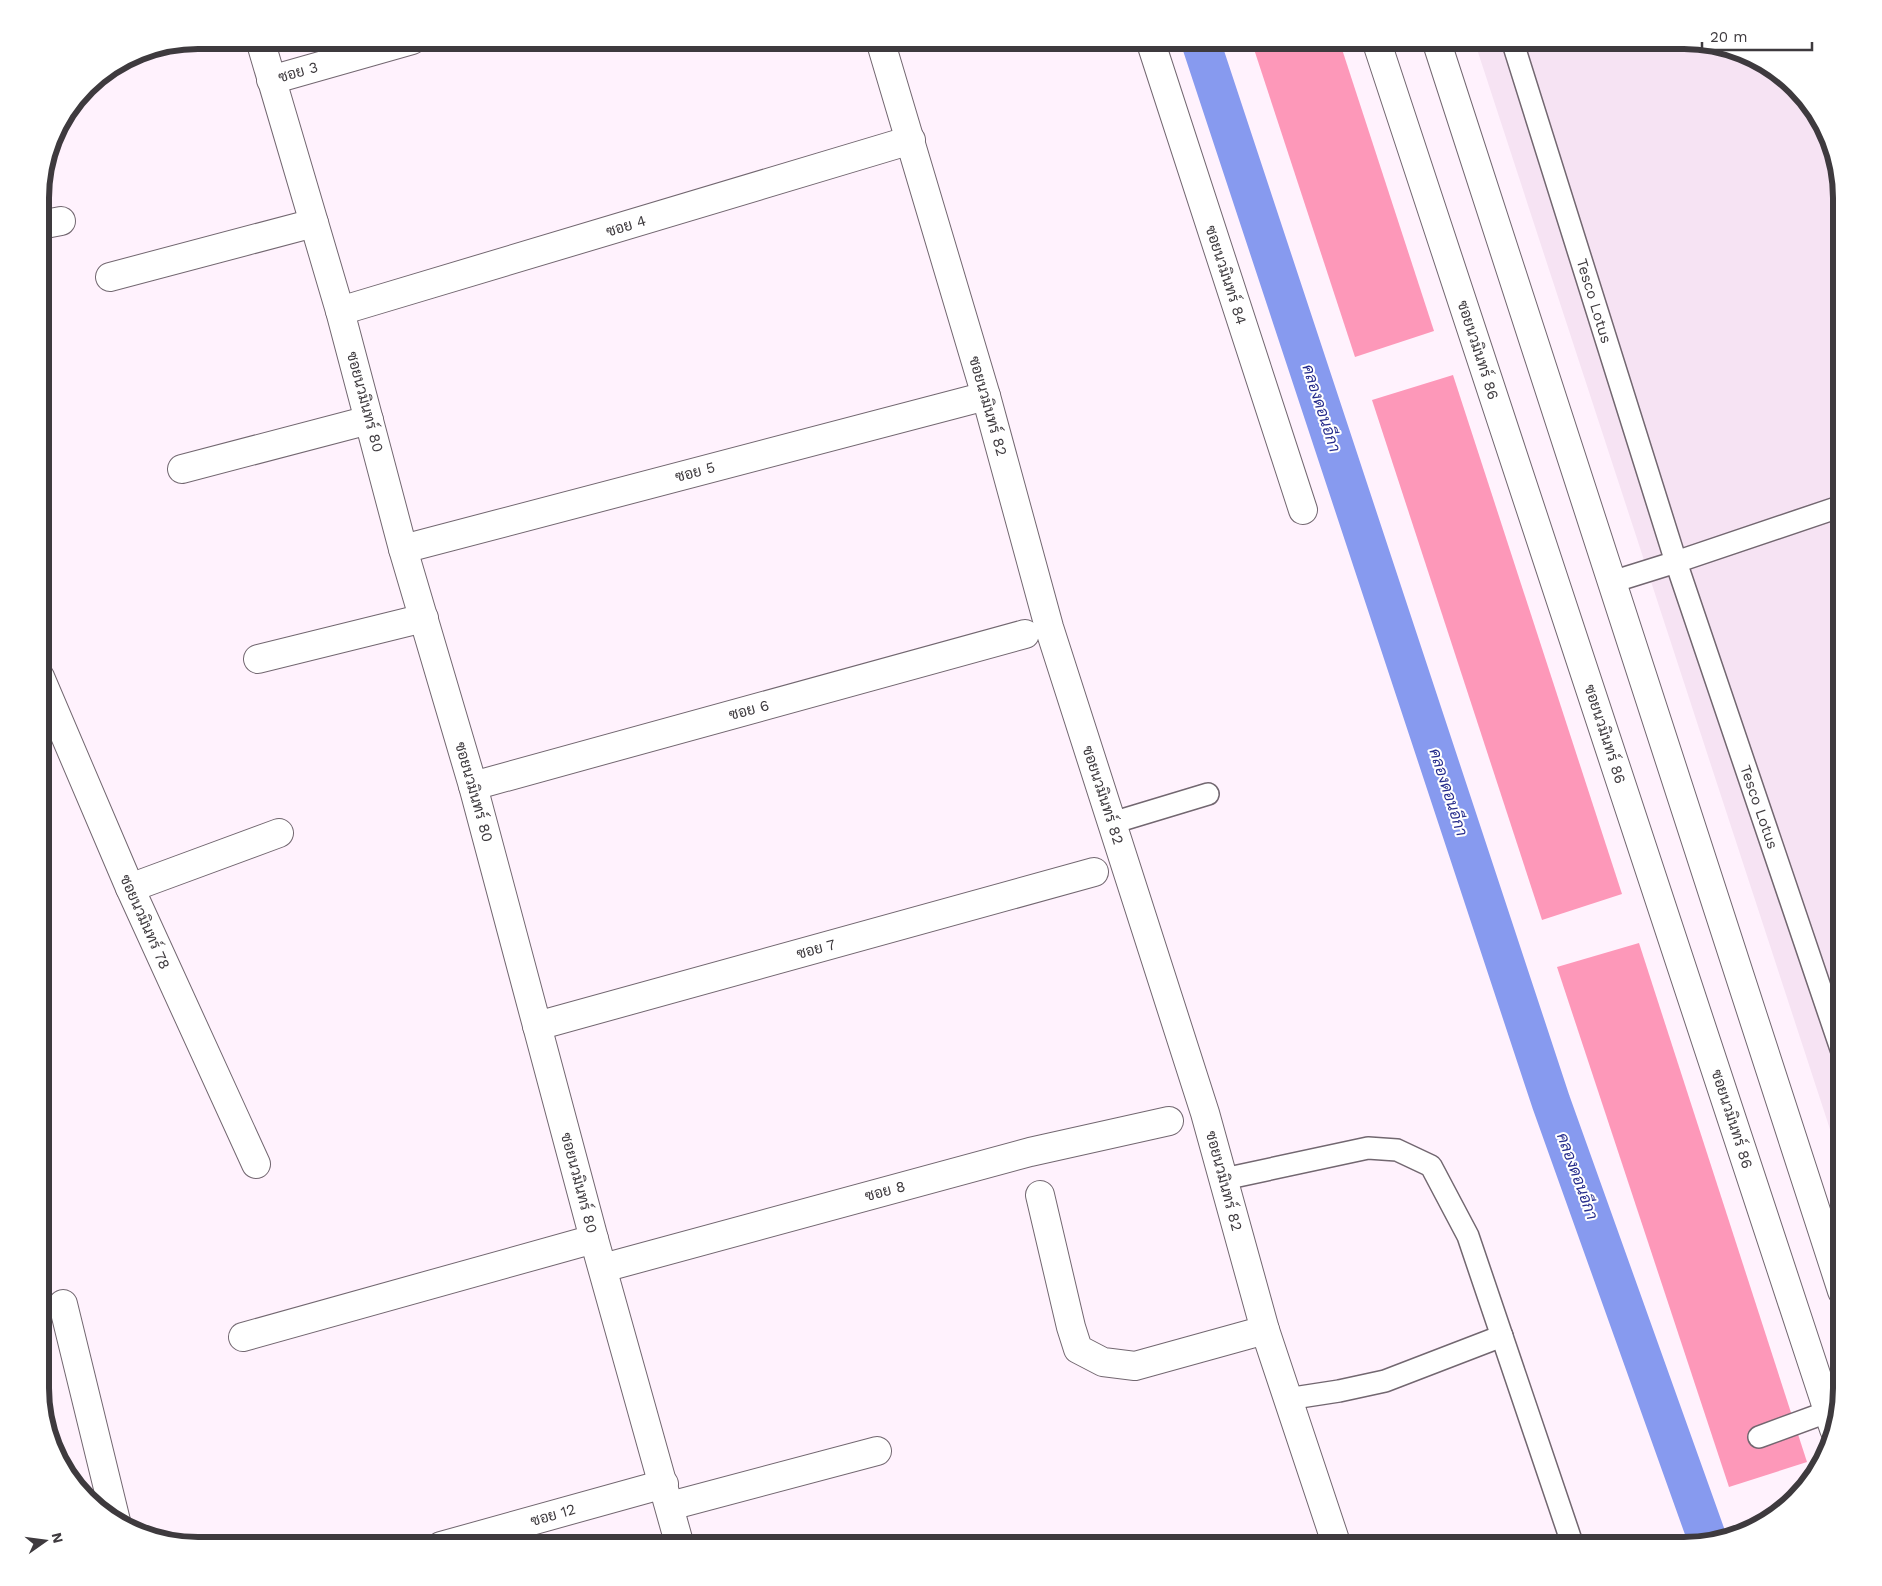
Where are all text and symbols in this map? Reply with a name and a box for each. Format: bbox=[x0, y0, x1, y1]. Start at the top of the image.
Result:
scale bar bbox=[1702, 20, 1812, 52]
text: 20 m bbox=[1710, 28, 1748, 46]
street label: ซอย 3 bbox=[276, 58, 320, 86]
street label: ซอย 4 bbox=[604, 211, 648, 241]
street label: ซอยนวมินทร์ 84 bbox=[1201, 223, 1251, 327]
street label: Tesco Lotus bbox=[1573, 257, 1615, 346]
street label: ซอยนวมินทร์ 86 bbox=[1453, 298, 1503, 402]
street label: ซอยนวมินทร์ 80 bbox=[343, 349, 388, 454]
street label: ซอยนวมินทร์ 82 bbox=[965, 354, 1012, 458]
water label: คลองดอนอีกา bbox=[1298, 361, 1347, 455]
street label: ซอย 5 bbox=[673, 458, 717, 486]
street label: ซอยนวมินทร์ 86 bbox=[1580, 682, 1630, 786]
street label: ซอย 6 bbox=[727, 696, 771, 724]
street label: ซอยนวมินทร์ 80 bbox=[451, 740, 498, 844]
street label: ซอยนวมินทร์ 82 bbox=[1079, 743, 1128, 847]
water label: คลองดอนอีกา bbox=[1425, 745, 1474, 839]
street label: Tesco Lotus bbox=[1736, 763, 1782, 851]
street label: ซอยนวมินทร์ 78 bbox=[116, 872, 175, 972]
street label: ซอย 7 bbox=[795, 935, 837, 963]
street label: ซอยนวมินทร์ 86 bbox=[1707, 1067, 1757, 1171]
street label: ซอยนวมินทร์ 82 bbox=[1202, 1129, 1247, 1233]
water label: คลองดอนอีกา bbox=[1553, 1129, 1604, 1222]
street label: ซอยนวมินทร์ 80 bbox=[557, 1130, 602, 1235]
street label: ซอย 8 bbox=[863, 1177, 907, 1205]
street label: ซอย 12 bbox=[528, 1500, 578, 1530]
north arrow bbox=[20, 1516, 70, 1566]
text: N bbox=[49, 1531, 67, 1545]

